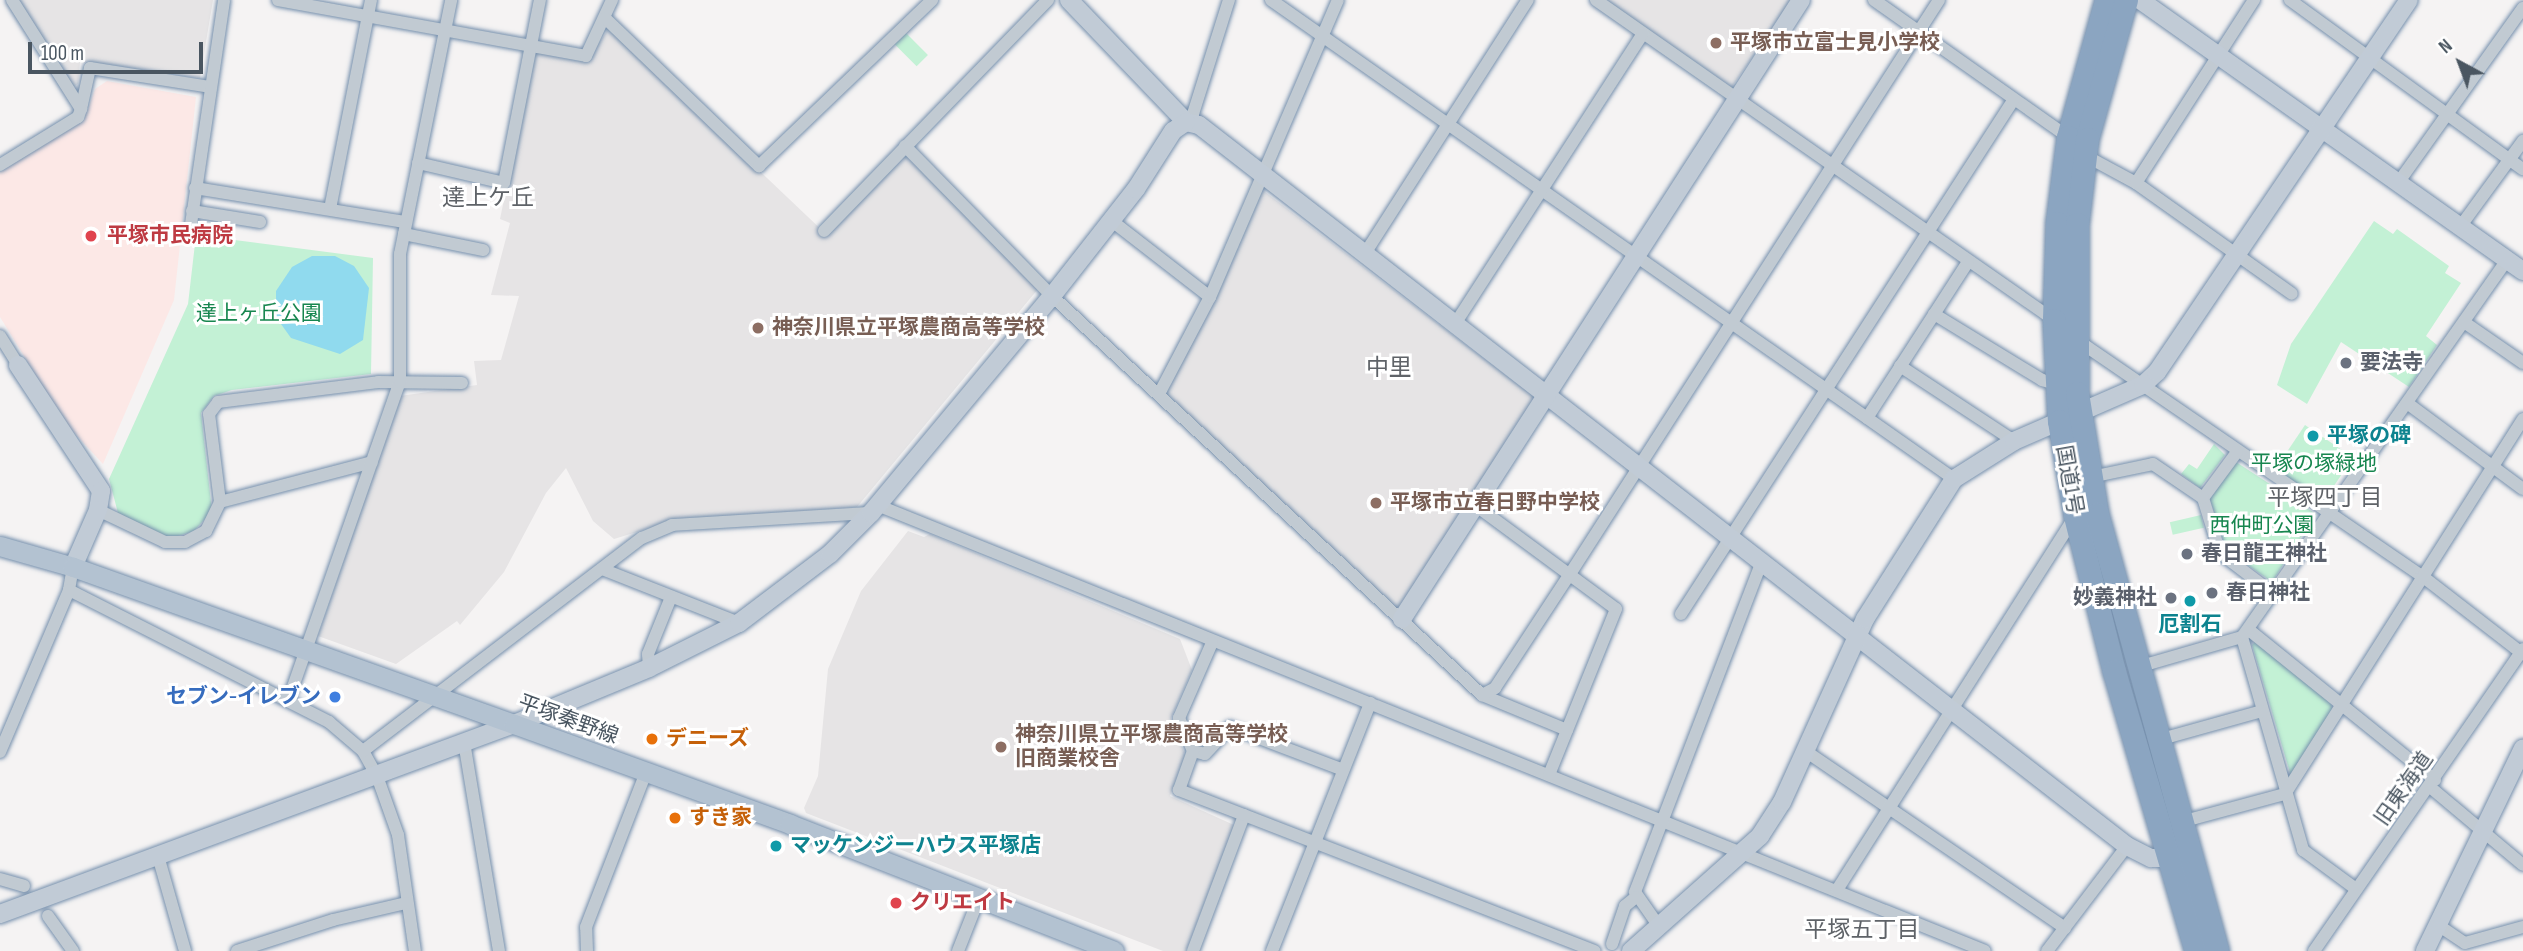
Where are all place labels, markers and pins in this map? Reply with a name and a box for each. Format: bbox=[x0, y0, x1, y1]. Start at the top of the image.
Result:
place label: 平塚市立富士見小学校 bbox=[1730, 30, 1940, 56]
marker: 平塚市立富士見小学校 bbox=[1708, 35, 1724, 51]
place label: 平塚市民病院 bbox=[107, 223, 233, 249]
marker: 平塚市民病院 bbox=[81, 226, 101, 246]
place label: 神奈川県立平塚農商高等学校 bbox=[772, 315, 1045, 341]
marker: 神奈川県立平塚農商高等学校 bbox=[750, 320, 766, 336]
place label: 要法寺 bbox=[2360, 350, 2423, 376]
marker: 要法寺 bbox=[2338, 355, 2354, 371]
place label: 平塚の碑 bbox=[2327, 423, 2411, 449]
marker: 平塚の碑 bbox=[2305, 428, 2321, 444]
place label: 平塚市立春日野中学校 bbox=[1390, 490, 1600, 516]
marker: 平塚市立春日野中学校 bbox=[1368, 495, 1384, 511]
place label: 春日龍王神社 bbox=[2201, 541, 2327, 567]
marker: 春日龍王神社 bbox=[2179, 546, 2195, 562]
place label: 春日神社 bbox=[2226, 580, 2310, 606]
place label: 妙義神社 bbox=[2073, 585, 2157, 611]
marker: 春日神社 bbox=[2204, 585, 2220, 601]
marker: 妙義神社 bbox=[2163, 590, 2179, 606]
marker: 厄割石 bbox=[2182, 593, 2198, 609]
place label: 厄割石 bbox=[2159, 612, 2221, 638]
place label: セブン-イレブン bbox=[166, 684, 321, 710]
marker: セブン-イレブン bbox=[327, 689, 343, 705]
place label: 神奈川県立平塚農商高等学校 旧商業校舎 bbox=[1015, 722, 1288, 772]
place label: デニーズ bbox=[666, 726, 750, 752]
marker: デニーズ bbox=[644, 731, 660, 747]
marker: 神奈川県立平塚農商高等学校 旧商業校舎 bbox=[993, 739, 1009, 755]
place label: すき家 bbox=[689, 805, 752, 831]
marker: すき家 bbox=[667, 810, 683, 826]
place label: マッケンジーハウス平塚店 bbox=[790, 833, 1042, 859]
marker: マッケンジーハウス平塚店 bbox=[768, 838, 784, 854]
place label: クリエイト bbox=[910, 890, 1015, 916]
marker: クリエイト bbox=[888, 895, 904, 911]

